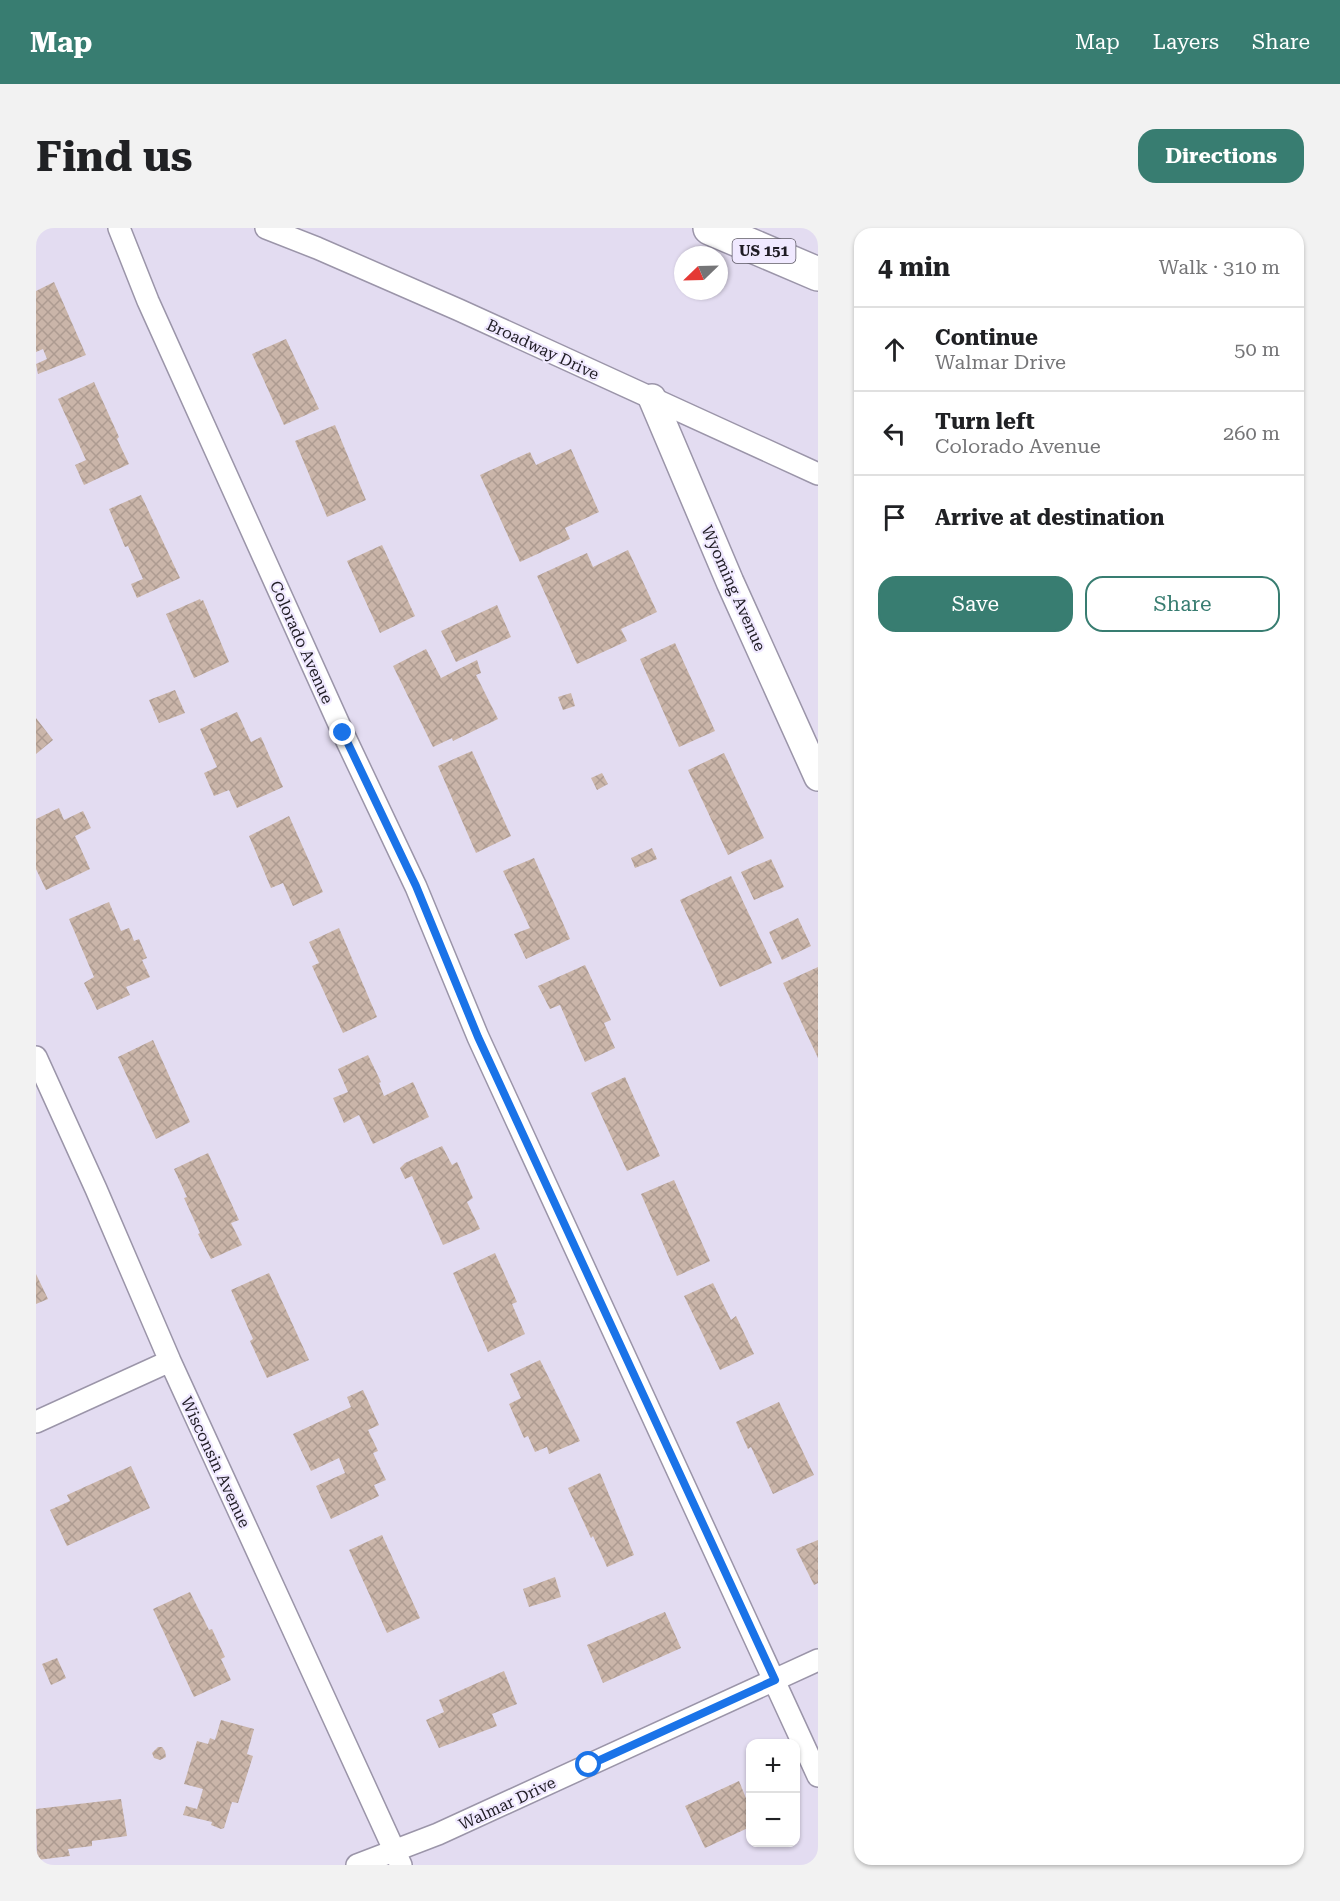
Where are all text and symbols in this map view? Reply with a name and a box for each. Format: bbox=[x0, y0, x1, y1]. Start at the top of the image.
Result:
text: Map bbox=[30, 26, 92, 59]
text: Map bbox=[1075, 30, 1120, 54]
text: Layers bbox=[1153, 30, 1219, 54]
text: Share bbox=[1252, 30, 1310, 54]
button: Directions bbox=[1138, 129, 1304, 183]
text: Find us bbox=[36, 132, 193, 181]
road number: US 151 bbox=[732, 239, 796, 263]
north arrow bbox=[674, 246, 728, 300]
text: 4 min bbox=[878, 252, 950, 282]
text: Walk · 310 m bbox=[1159, 255, 1280, 279]
street label: Broadway Drive bbox=[483, 315, 602, 384]
text: Continue bbox=[935, 325, 1038, 350]
icon: ahead bbox=[878, 333, 911, 366]
text: 50 m bbox=[1234, 337, 1280, 361]
text: Walmar Drive bbox=[935, 350, 1066, 374]
text: Turn left bbox=[935, 409, 1035, 434]
icon: left bbox=[878, 417, 911, 450]
text: 260 m bbox=[1223, 421, 1280, 445]
text: Colorado Avenue bbox=[935, 434, 1101, 458]
icon: arrive bbox=[878, 501, 911, 534]
text: Arrive at destination bbox=[935, 505, 1164, 530]
street label: Wyoming Avenue bbox=[697, 523, 770, 654]
button: Save bbox=[878, 576, 1073, 632]
button: Share bbox=[1085, 576, 1280, 632]
street label: Colorado Avenue bbox=[266, 578, 337, 707]
route end bbox=[329, 719, 355, 745]
street label: Wisconsin Avenue bbox=[177, 1394, 254, 1531]
map controls bbox=[746, 1739, 800, 1847]
button: + bbox=[746, 1739, 800, 1793]
route start bbox=[575, 1751, 601, 1777]
street label: Walmar Drive bbox=[456, 1773, 559, 1834]
button: − bbox=[746, 1793, 800, 1847]

